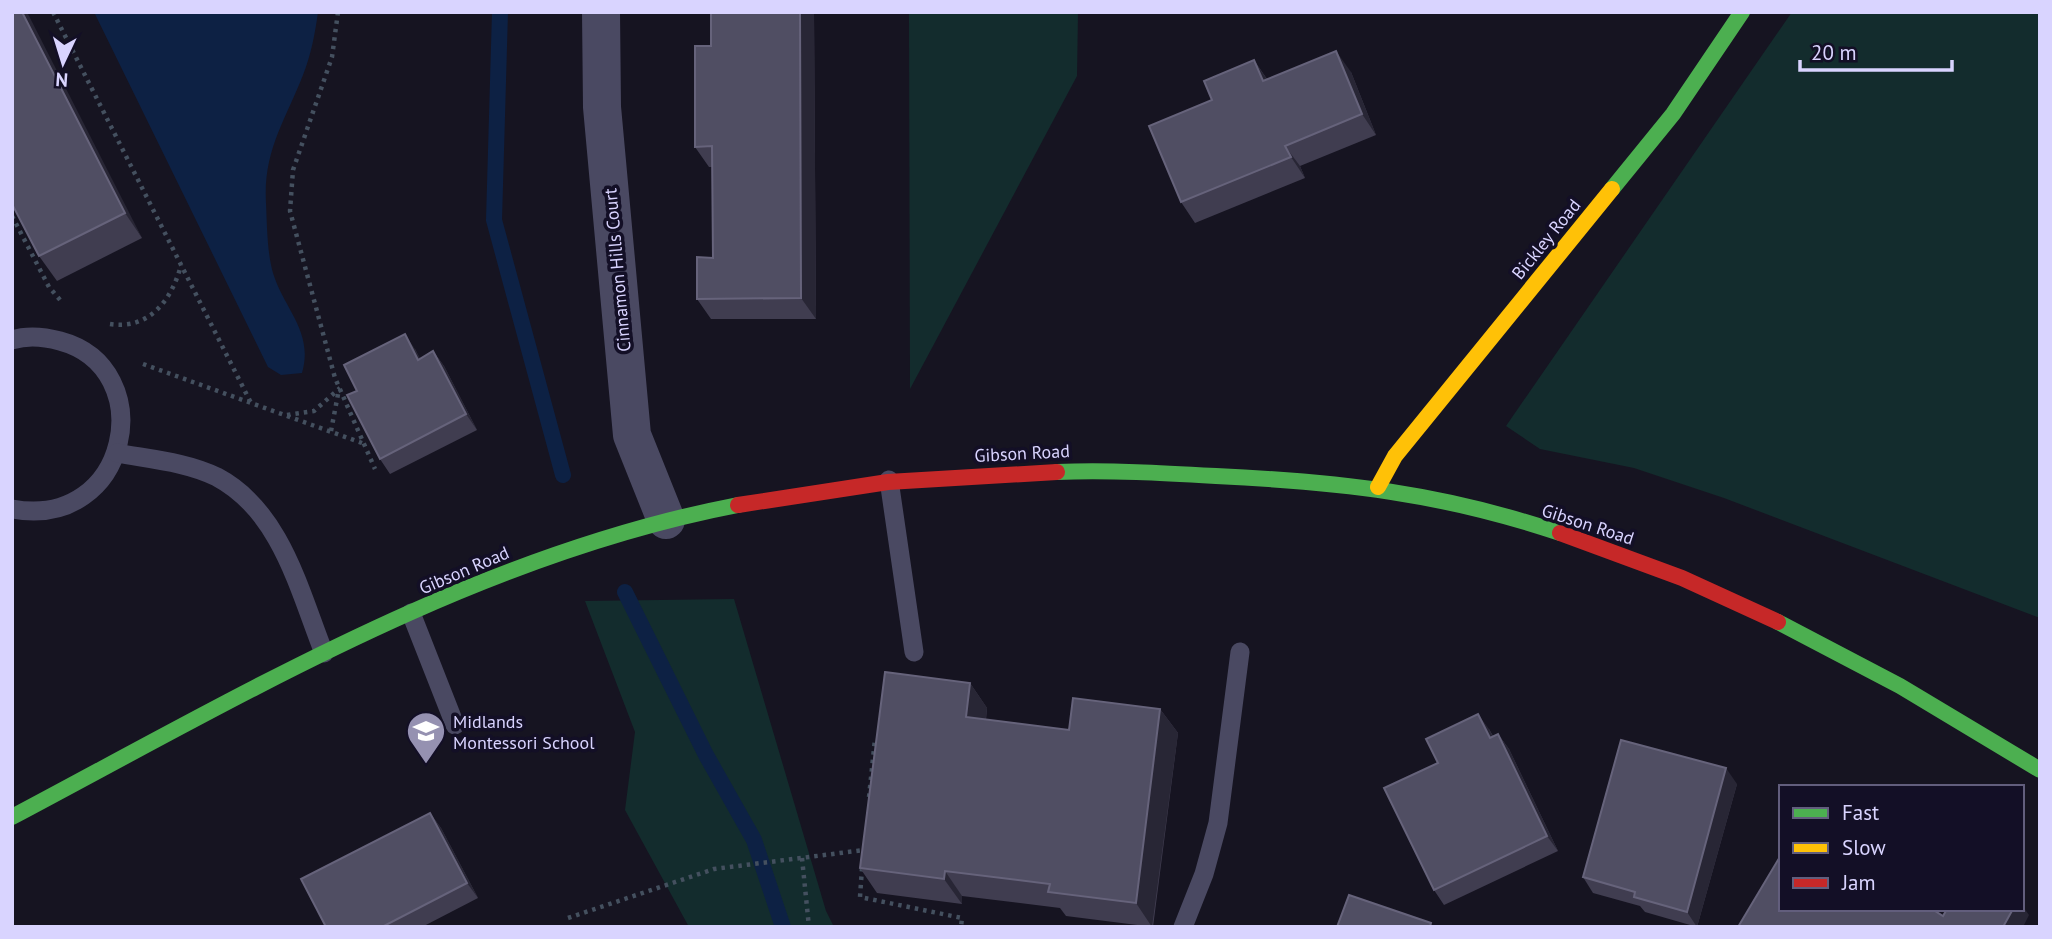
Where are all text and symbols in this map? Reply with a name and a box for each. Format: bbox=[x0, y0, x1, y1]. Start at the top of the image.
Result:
north arrow bbox=[28, 28, 98, 98]
scale bar bbox=[1800, 28, 1952, 72]
text: 20 m bbox=[1811, 39, 1857, 66]
text: N bbox=[55, 68, 69, 92]
street label: Cinnamon Hills Court bbox=[598, 187, 636, 353]
street label: Bickley Road bbox=[1507, 194, 1585, 284]
street label: Gibson Road bbox=[974, 439, 1070, 467]
street label: Gibson Road bbox=[1539, 498, 1637, 550]
street label: Gibson Road bbox=[416, 541, 512, 599]
school or university icon: Midlands Montessori School bbox=[405, 710, 447, 765]
place label: Midlands Montessori School bbox=[453, 710, 595, 754]
legend bbox=[1779, 785, 2024, 911]
text: Fast bbox=[1842, 799, 1879, 826]
text: Slow bbox=[1842, 834, 1886, 861]
text: Jam bbox=[1841, 869, 1876, 896]

